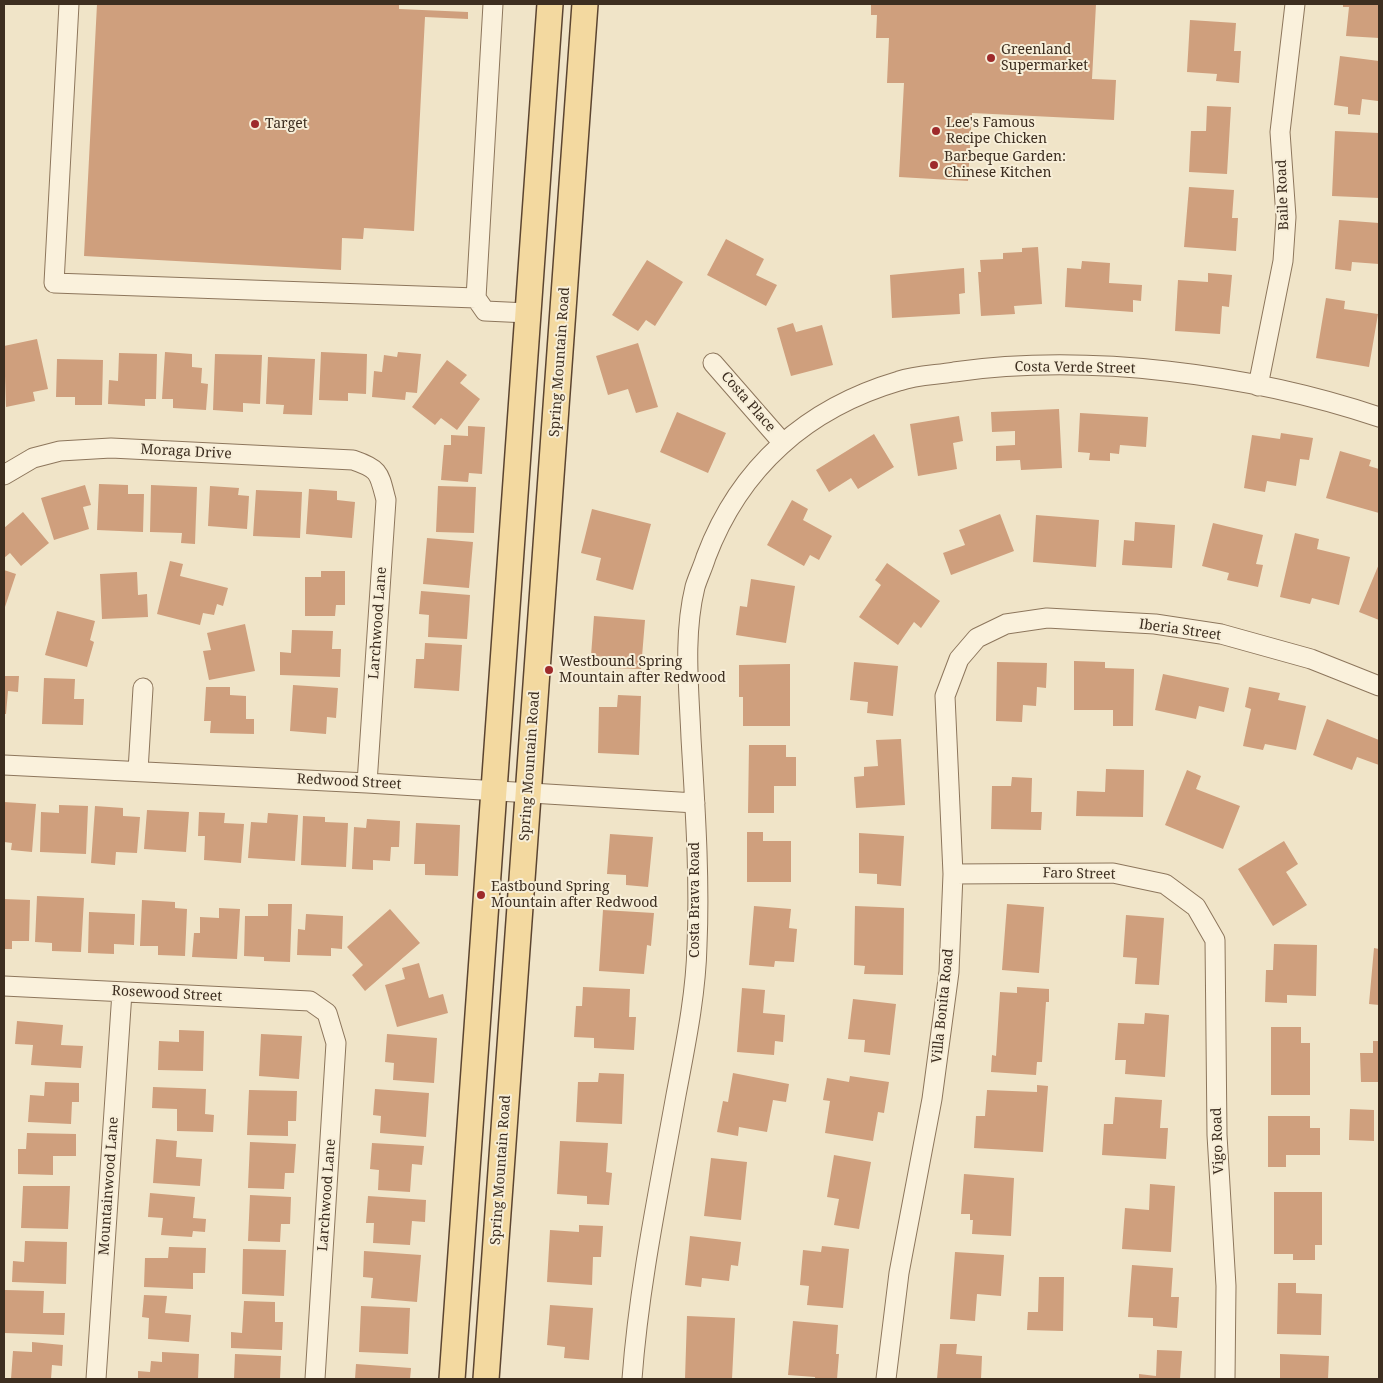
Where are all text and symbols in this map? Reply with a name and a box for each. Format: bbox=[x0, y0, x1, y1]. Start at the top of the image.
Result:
place label: Greenland Supermarket bbox=[1001, 42, 1088, 74]
marker: Greenland Supermarket bbox=[985, 52, 997, 64]
place label: Lee's Famous Recipe Chicken bbox=[946, 115, 1047, 148]
place label: Target bbox=[265, 116, 308, 132]
marker: Target bbox=[249, 118, 261, 130]
marker: Lee's Famous Recipe Chicken bbox=[930, 125, 942, 137]
place label: Barbeque Garden: Chinese Kitchen bbox=[944, 149, 1066, 182]
marker: Barbeque Garden: Chinese Kitchen bbox=[928, 159, 940, 171]
street label: Baile Road bbox=[1273, 159, 1293, 231]
street label: Spring Mountain Road bbox=[546, 286, 574, 438]
street label: Costa Verde Street bbox=[1014, 359, 1136, 377]
street label: Costa Place bbox=[717, 368, 779, 436]
street label: Moraga Drive bbox=[140, 441, 232, 463]
street label: Larchwood Lane bbox=[366, 566, 390, 680]
street label: Iberia Street bbox=[1138, 616, 1222, 644]
place label: Westbound Spring Mountain after Redwood bbox=[559, 654, 726, 686]
marker: Westbound Spring Mountain after Redwood bbox=[543, 664, 555, 676]
street label: Spring Mountain Road bbox=[516, 690, 544, 842]
street label: Redwood Street bbox=[296, 771, 402, 793]
street label: Costa Brava Road bbox=[687, 842, 703, 958]
street label: Faro Street bbox=[1042, 865, 1116, 883]
place label: Eastbound Spring Mountain after Redwood bbox=[491, 879, 658, 912]
marker: Eastbound Spring Mountain after Redwood bbox=[475, 889, 487, 901]
street label: Villa Bonita Road bbox=[929, 948, 957, 1064]
street label: Rosewood Street bbox=[111, 983, 223, 1005]
street label: Spring Mountain Road bbox=[487, 1094, 515, 1246]
street label: Vigo Road bbox=[1208, 1107, 1228, 1175]
street label: Mountainwood Lane bbox=[96, 1116, 122, 1256]
street label: Larchwood Lane bbox=[315, 1138, 339, 1252]

